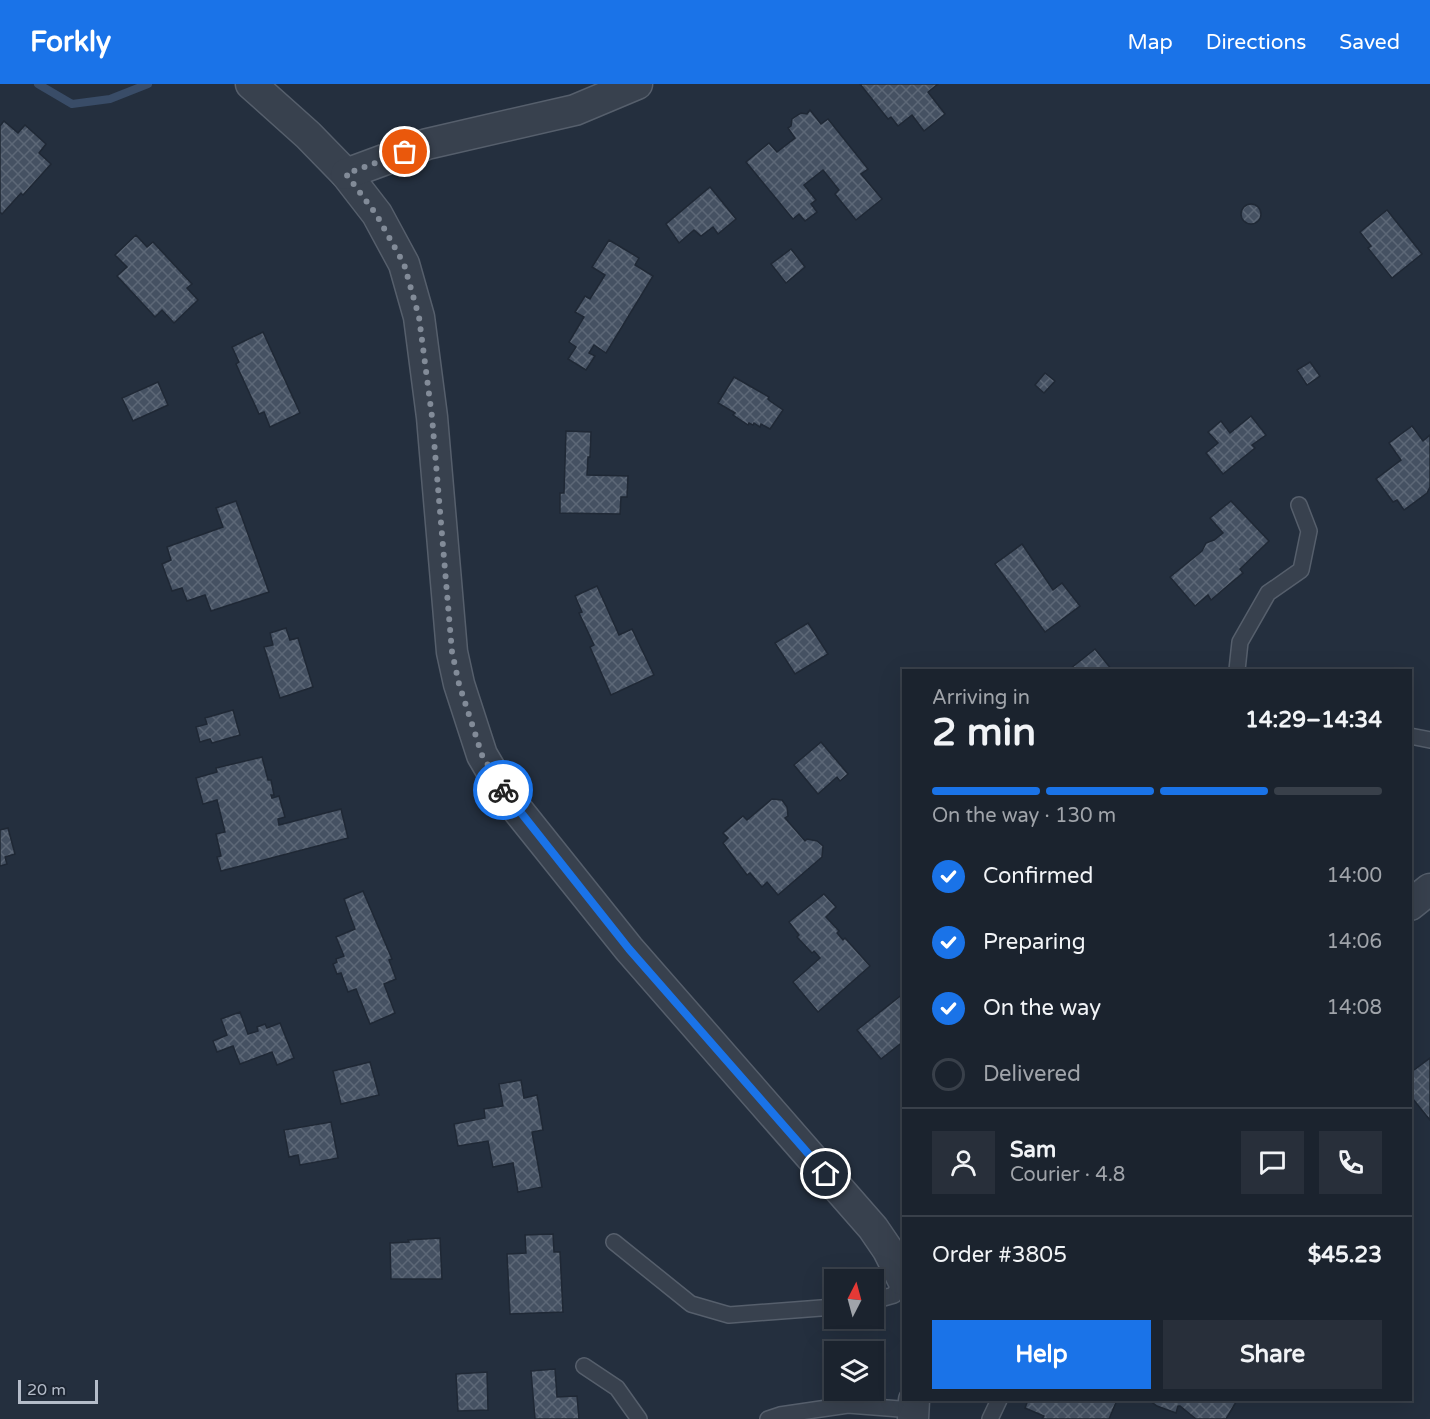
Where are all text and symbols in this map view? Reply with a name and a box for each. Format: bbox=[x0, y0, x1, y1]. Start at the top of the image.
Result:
text: Forkly bbox=[30, 25, 111, 59]
text: Map bbox=[1127, 30, 1173, 55]
text: Directions bbox=[1206, 30, 1306, 55]
text: Saved bbox=[1339, 30, 1400, 55]
pin bbox=[379, 126, 430, 177]
icon: bag bbox=[388, 135, 421, 168]
text: Arriving in bbox=[932, 686, 1030, 710]
text: 14:29–14:34 bbox=[1245, 707, 1382, 733]
text: 2 min bbox=[932, 709, 1036, 756]
courier bbox=[473, 760, 533, 820]
icon: bike bbox=[487, 774, 520, 807]
text: On the way · 130 m bbox=[932, 804, 1116, 828]
icon: check bbox=[932, 860, 965, 893]
text: Confirmed bbox=[983, 863, 1093, 889]
text: 14:00 bbox=[1327, 864, 1382, 888]
icon: check bbox=[932, 926, 965, 959]
text: Preparing bbox=[983, 929, 1086, 955]
text: 14:06 bbox=[1327, 930, 1382, 954]
icon: check bbox=[932, 992, 965, 1025]
text: On the way bbox=[983, 995, 1101, 1021]
text: 14:08 bbox=[1327, 996, 1382, 1020]
text: Delivered bbox=[983, 1061, 1081, 1087]
button: person bbox=[932, 1131, 995, 1194]
button: chat bbox=[1241, 1131, 1304, 1194]
button: phone bbox=[1319, 1131, 1382, 1194]
text: Sam bbox=[1010, 1137, 1056, 1163]
pin bbox=[800, 1148, 851, 1199]
icon: home bbox=[809, 1157, 842, 1190]
text: Courier · 4.8 bbox=[1010, 1163, 1125, 1187]
text: Order #3805 bbox=[932, 1242, 1067, 1268]
text: $45.23 bbox=[1308, 1242, 1382, 1268]
north arrow bbox=[824, 1269, 884, 1329]
map controls bbox=[824, 1269, 884, 1401]
button: Help bbox=[932, 1320, 1151, 1389]
button: Share bbox=[1163, 1320, 1382, 1389]
button: layers bbox=[824, 1341, 884, 1401]
scale bar bbox=[18, 1377, 98, 1404]
text: 20 m bbox=[27, 1380, 66, 1400]

